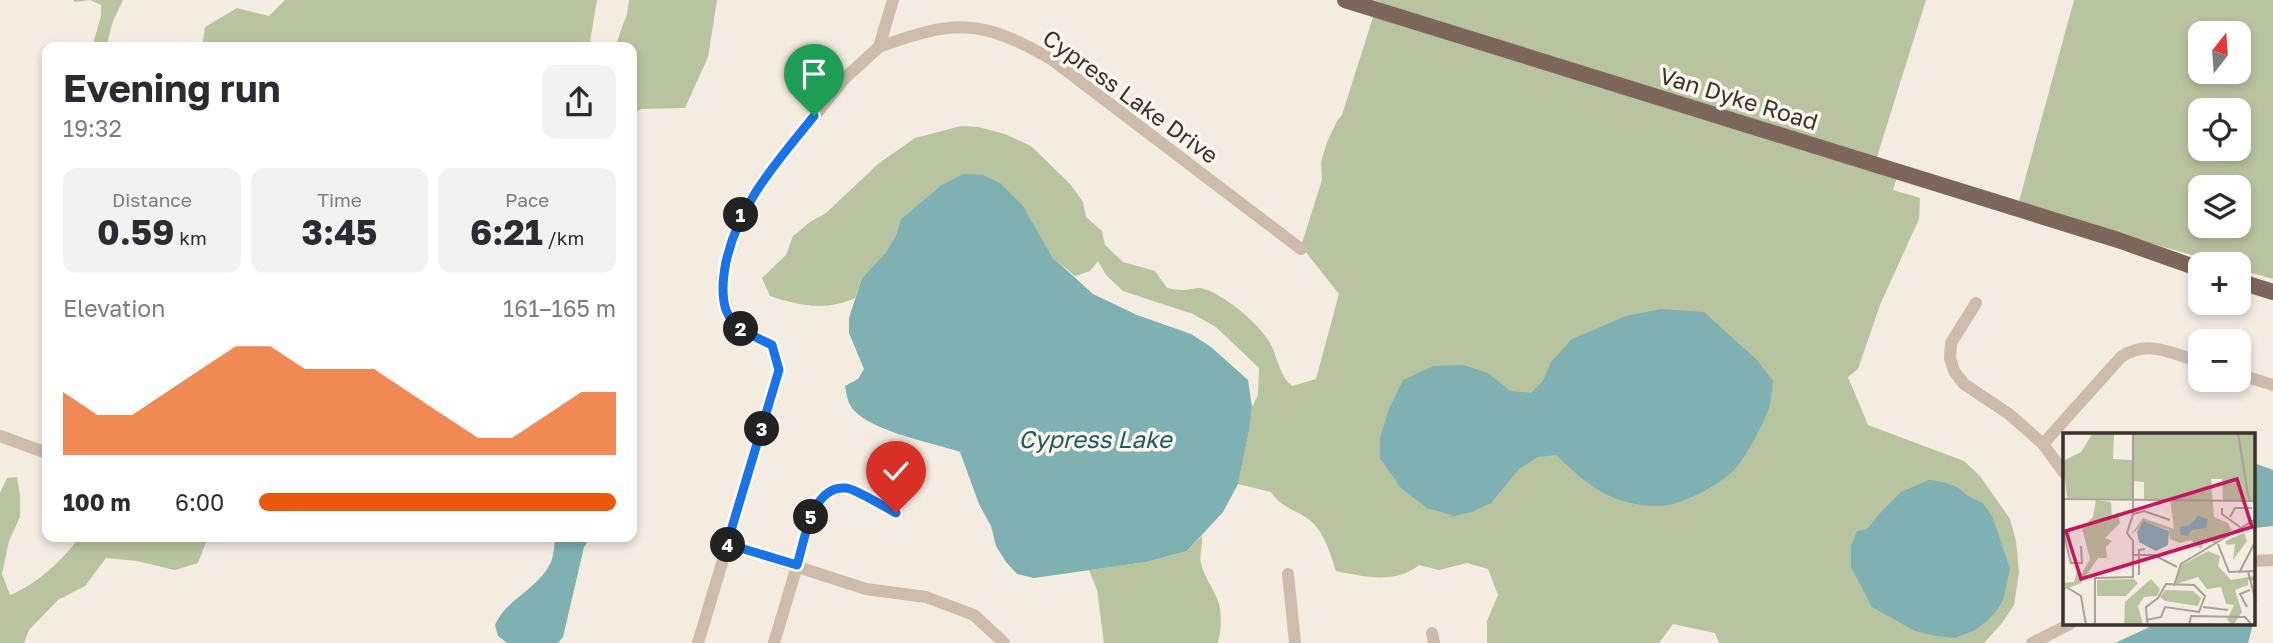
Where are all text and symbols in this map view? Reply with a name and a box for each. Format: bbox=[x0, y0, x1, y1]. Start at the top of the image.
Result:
north arrow bbox=[2188, 21, 2250, 84]
map controls bbox=[2188, 21, 2251, 392]
street label: Cypress Lake Drive bbox=[1038, 23, 1224, 169]
pin bbox=[784, 44, 844, 116]
icon: arrive bbox=[795, 55, 833, 93]
street label: Van Dyke Road bbox=[1657, 61, 1821, 135]
text: Evening run bbox=[63, 65, 281, 110]
button: share bbox=[542, 65, 616, 139]
button: locate bbox=[2188, 98, 2251, 161]
text: 19:32 bbox=[63, 114, 122, 142]
button: layers bbox=[2188, 175, 2251, 238]
text: Distance bbox=[112, 188, 192, 211]
text: Time bbox=[317, 188, 362, 211]
text: Pace bbox=[505, 188, 549, 211]
pin: 1 bbox=[724, 198, 758, 232]
text: 1 bbox=[736, 203, 745, 226]
text: 0.59 bbox=[97, 211, 174, 253]
text: 3:45 bbox=[302, 211, 377, 253]
text: 6:21 bbox=[470, 211, 543, 253]
text: km bbox=[174, 226, 207, 249]
text: /km bbox=[543, 226, 584, 249]
button: + bbox=[2188, 252, 2251, 315]
text: Elevation bbox=[63, 294, 165, 322]
text: 161–165 m bbox=[503, 294, 616, 322]
pin: 2 bbox=[724, 312, 758, 346]
text: 2 bbox=[735, 317, 746, 340]
button: − bbox=[2188, 329, 2251, 392]
pin: 3 bbox=[744, 412, 780, 446]
text: 3 bbox=[756, 417, 767, 440]
water label: Cypress Lake bbox=[1018, 424, 1174, 454]
inset map bbox=[2063, 433, 2256, 626]
pin bbox=[866, 441, 926, 513]
icon: check bbox=[877, 452, 915, 490]
text: 100 m bbox=[63, 488, 131, 516]
text: 6:00 bbox=[175, 488, 224, 516]
pin: 5 bbox=[794, 500, 828, 534]
text: 5 bbox=[805, 505, 816, 528]
pin: 4 bbox=[710, 528, 746, 562]
text: 4 bbox=[722, 533, 733, 556]

